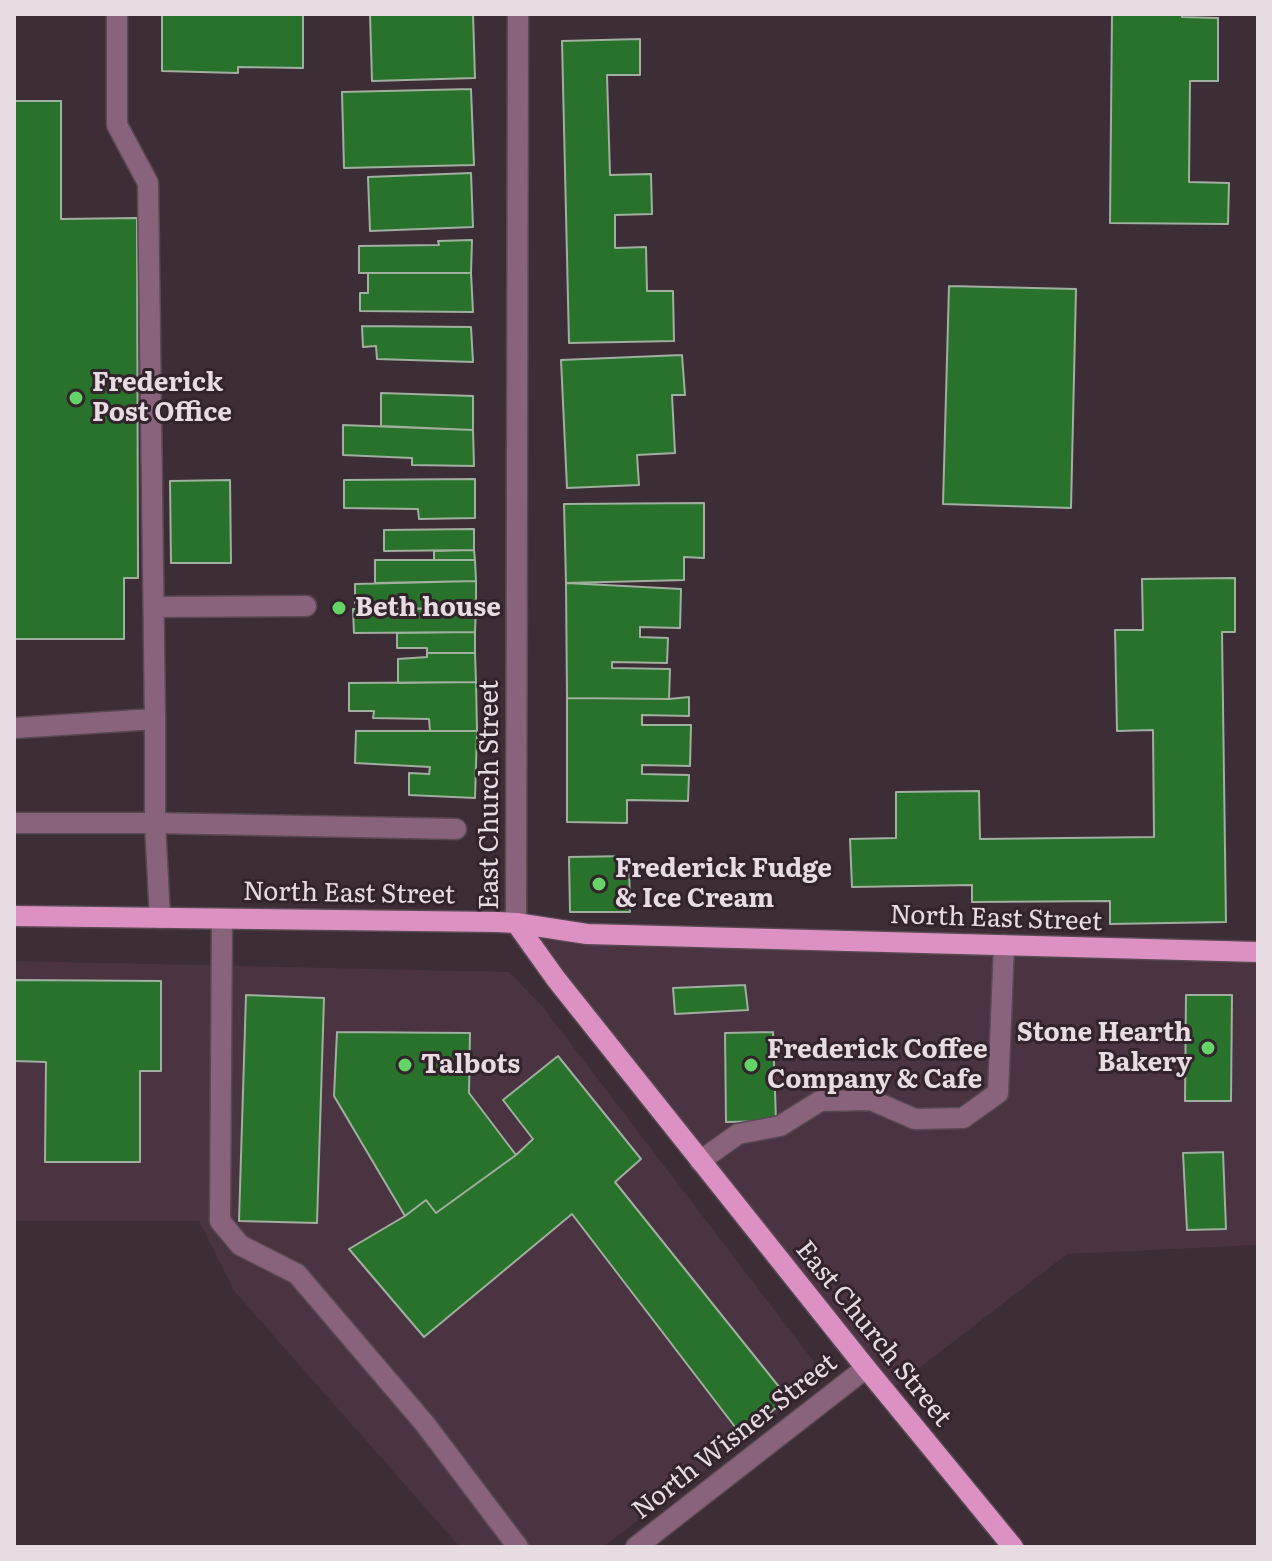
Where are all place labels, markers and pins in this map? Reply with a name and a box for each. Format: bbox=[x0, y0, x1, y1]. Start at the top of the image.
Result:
place label: Frederick Post Office bbox=[92, 367, 232, 428]
marker: Frederick Post Office bbox=[67, 389, 85, 407]
place label: Beth house bbox=[355, 592, 501, 624]
marker: Beth house bbox=[330, 599, 348, 617]
place label: Frederick Fudge & Ice Cream bbox=[615, 853, 832, 914]
marker: Frederick Fudge & Ice Cream bbox=[590, 875, 608, 893]
place label: Stone Hearth Bakery bbox=[1017, 1017, 1192, 1078]
place label: Frederick Coffee Company & Cafe bbox=[767, 1034, 988, 1096]
marker: Stone Hearth Bakery bbox=[1199, 1039, 1217, 1057]
place label: Talbots bbox=[421, 1049, 520, 1081]
marker: Talbots bbox=[396, 1056, 414, 1074]
marker: Frederick Coffee Company & Cafe bbox=[742, 1056, 760, 1074]

